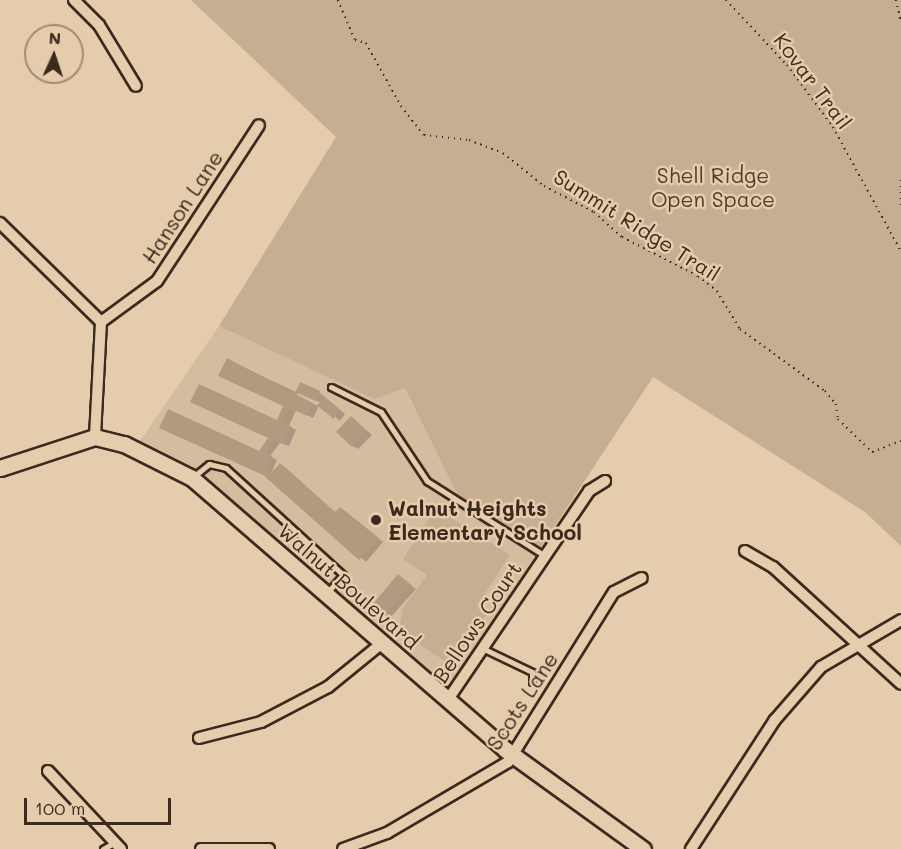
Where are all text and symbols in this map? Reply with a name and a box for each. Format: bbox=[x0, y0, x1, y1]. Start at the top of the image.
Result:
north arrow bbox=[24, 24, 84, 84]
text: N bbox=[48, 27, 61, 48]
street label: Kovar Trail bbox=[769, 28, 857, 134]
street label: Hanson Lane bbox=[136, 146, 228, 268]
park label: Shell Ridge Open Space bbox=[651, 162, 775, 212]
street label: Summit Ridge Trail bbox=[549, 164, 725, 286]
place label: Walnut Heights Elementary School bbox=[388, 495, 582, 545]
marker: Walnut Heights Elementary School bbox=[369, 513, 383, 527]
street label: Walnut Boulevard bbox=[273, 518, 425, 654]
street label: Bellows Court bbox=[427, 557, 527, 687]
street label: Scots Lane bbox=[481, 647, 563, 755]
scale bar bbox=[27, 786, 174, 824]
text: 100 m bbox=[35, 796, 85, 820]

